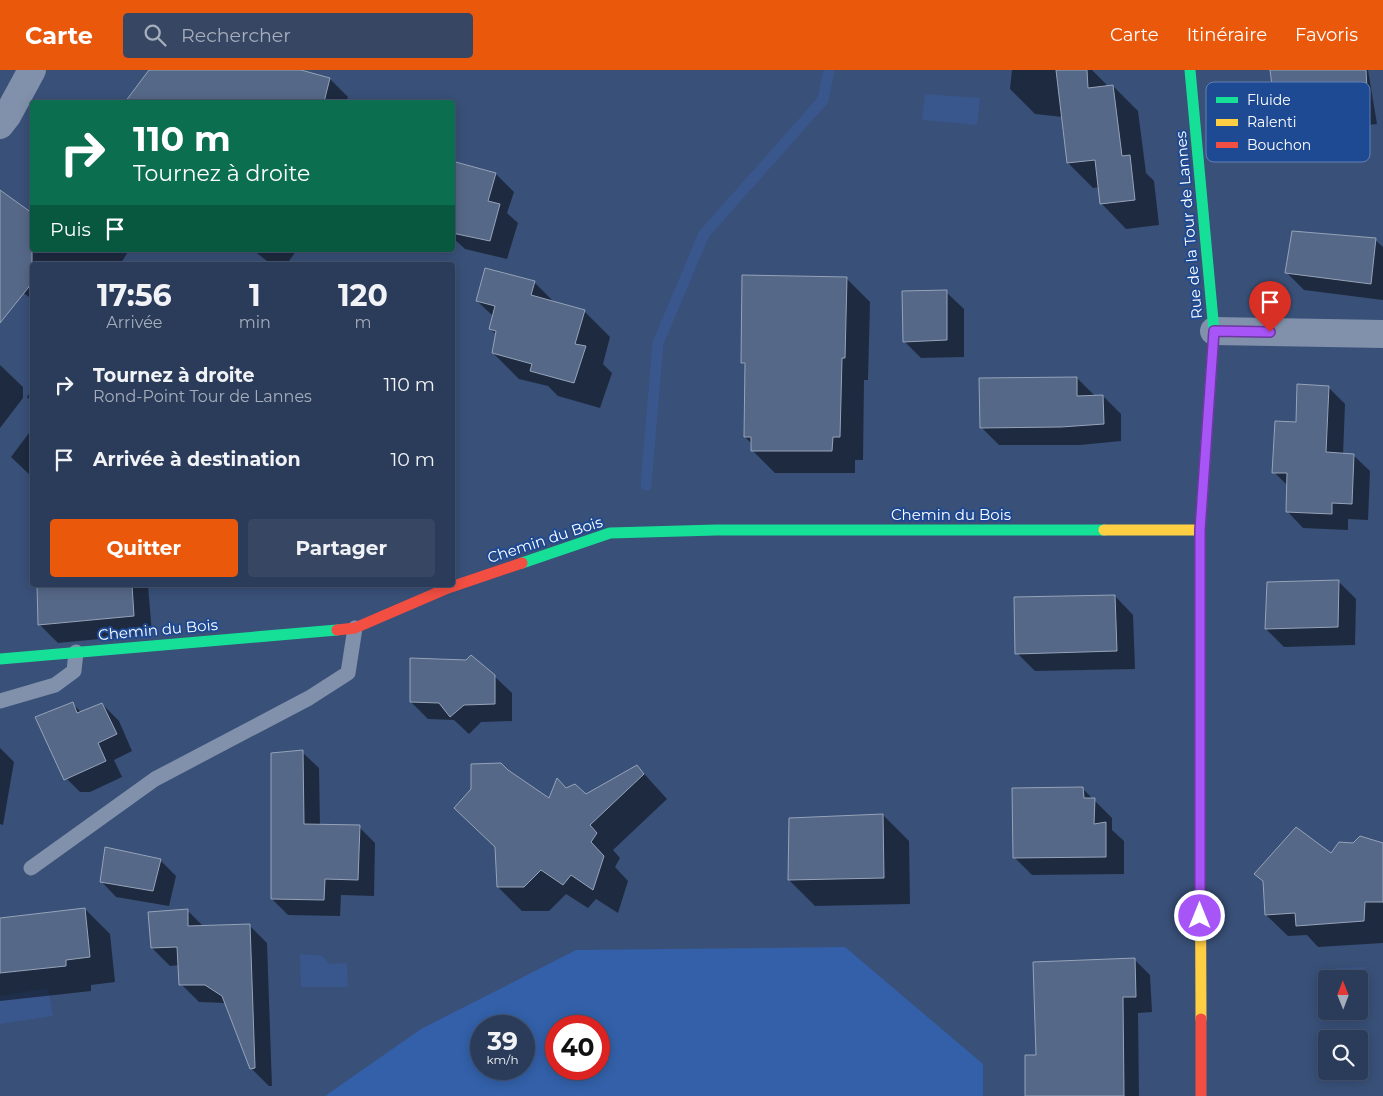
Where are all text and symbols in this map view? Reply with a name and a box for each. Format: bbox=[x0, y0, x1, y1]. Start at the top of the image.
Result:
search box bbox=[123, 13, 473, 58]
text: Carte bbox=[25, 21, 93, 50]
icon: search bbox=[141, 21, 169, 49]
text: Rechercher bbox=[181, 24, 291, 47]
text: Carte bbox=[1110, 24, 1159, 46]
text: Itinéraire bbox=[1187, 24, 1267, 46]
text: Favoris bbox=[1295, 24, 1358, 46]
legend bbox=[1206, 82, 1370, 162]
text: Fluide bbox=[1247, 91, 1291, 109]
text: Ralenti bbox=[1247, 113, 1296, 131]
text: 110 m bbox=[133, 117, 231, 160]
icon: right bbox=[50, 120, 115, 185]
street label: Rue de la Tour de Lannes bbox=[1171, 130, 1206, 320]
text: Bouchon bbox=[1247, 136, 1311, 154]
text: Tournez à droite bbox=[133, 160, 310, 187]
icon: arrive bbox=[101, 215, 129, 243]
text: Puis bbox=[50, 218, 91, 241]
text: 17:56 bbox=[97, 277, 172, 314]
text: 1 bbox=[249, 277, 261, 314]
text: 120 bbox=[338, 277, 388, 314]
pin bbox=[1249, 281, 1291, 332]
icon: arrive bbox=[1256, 288, 1284, 316]
text: Arrivée bbox=[106, 313, 162, 332]
text: min bbox=[239, 313, 271, 332]
text: m bbox=[354, 313, 371, 332]
text: Tournez à droite bbox=[93, 364, 254, 387]
icon: right bbox=[50, 371, 78, 399]
text: 110 m bbox=[384, 373, 435, 396]
text: Rond-Point Tour de Lannes bbox=[93, 387, 312, 406]
icon: arrive bbox=[50, 446, 78, 474]
text: Arrivée à destination bbox=[93, 448, 301, 471]
text: 10 m bbox=[390, 448, 435, 471]
street label: Chemin du Bois bbox=[891, 505, 1011, 524]
street label: Chemin du Bois bbox=[485, 512, 605, 567]
button: Quitter bbox=[50, 519, 238, 577]
button: Partager bbox=[248, 519, 435, 577]
street label: Chemin du Bois bbox=[97, 615, 219, 644]
position arrow bbox=[1173, 889, 1225, 941]
north arrow bbox=[1318, 970, 1368, 1020]
map controls bbox=[1318, 970, 1368, 1080]
speed limit sign: 40 bbox=[545, 1015, 610, 1080]
text: 39 bbox=[487, 1026, 518, 1056]
button: search bbox=[1318, 1030, 1368, 1080]
text: km/h bbox=[486, 1052, 519, 1067]

